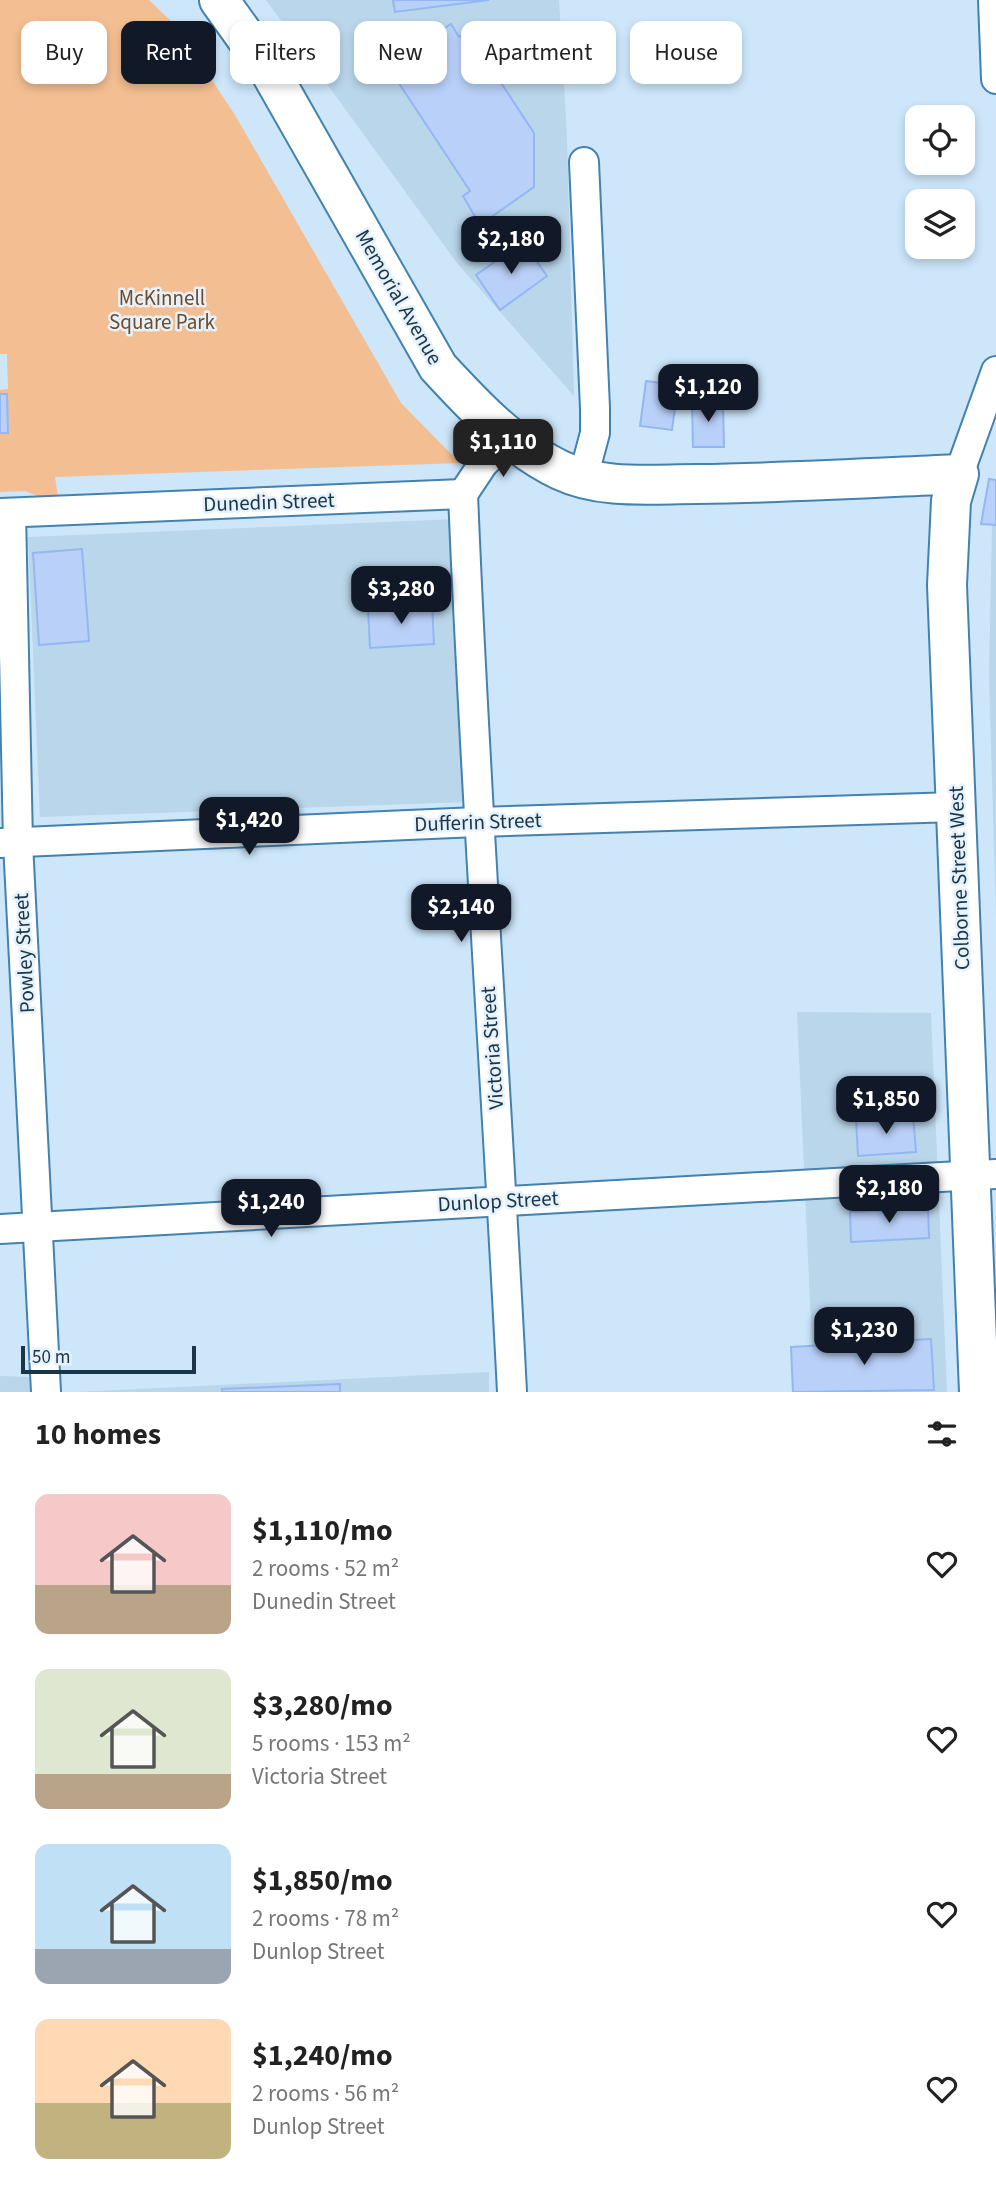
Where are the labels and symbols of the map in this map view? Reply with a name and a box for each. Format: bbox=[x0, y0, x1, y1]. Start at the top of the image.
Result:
pin: $2,180 bbox=[454, 216, 568, 276]
street label: Memorial Avenue bbox=[348, 224, 450, 370]
park label: McKinnell Square Park bbox=[109, 283, 216, 337]
pin: $1,120 bbox=[651, 364, 765, 424]
pin: $1,110 bbox=[446, 420, 560, 479]
street label: Dunedin Street bbox=[203, 485, 335, 519]
pin: $3,280 bbox=[344, 566, 458, 626]
street label: Colborne Street West bbox=[941, 785, 977, 971]
pin: $1,420 bbox=[192, 798, 306, 857]
street label: Dufferin Street bbox=[414, 805, 542, 839]
pin: $2,140 bbox=[404, 884, 518, 944]
street label: Powley Street bbox=[6, 892, 42, 1014]
street label: Victoria Street bbox=[473, 985, 511, 1111]
pin: $1,850 bbox=[829, 1076, 943, 1136]
pin: $2,180 bbox=[832, 1166, 946, 1225]
pin: $1,240 bbox=[214, 1180, 328, 1239]
street label: Dunlop Street bbox=[437, 1183, 559, 1219]
pin: $1,230 bbox=[807, 1308, 921, 1367]
scale bar bbox=[21, 1343, 196, 1375]

